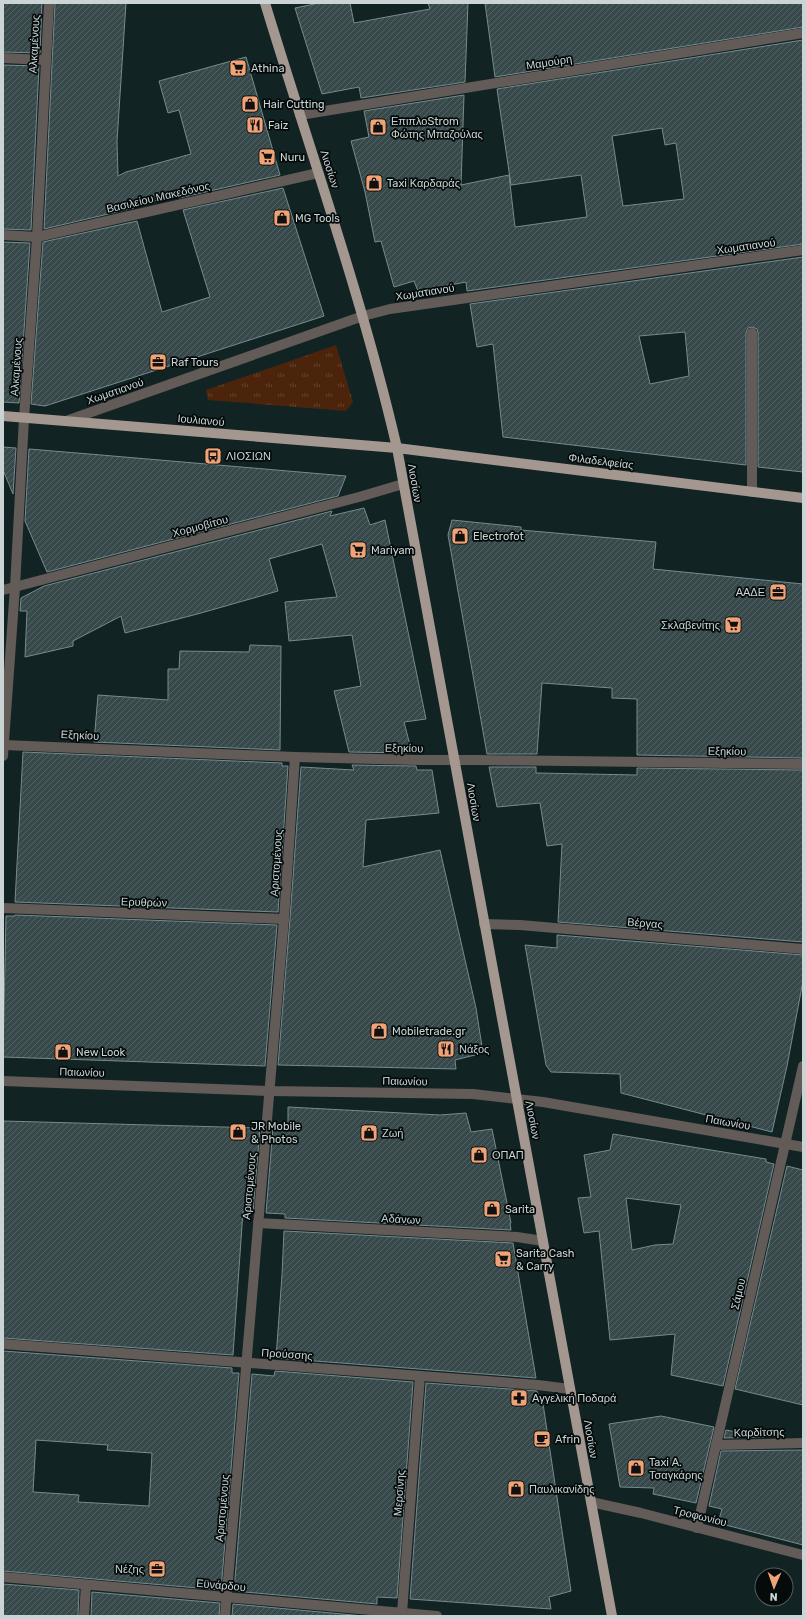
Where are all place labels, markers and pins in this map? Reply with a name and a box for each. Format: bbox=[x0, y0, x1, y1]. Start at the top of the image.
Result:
supermarket icon: Athina bbox=[228, 58, 248, 78]
place label: Athina bbox=[251, 62, 284, 75]
shop icon: Hair Cutting bbox=[240, 94, 260, 114]
place label: Hair Cutting bbox=[263, 98, 325, 111]
restaurant icon: Faiz bbox=[245, 115, 265, 135]
place label: ΕπιπλοStrom Φώτης Μπαζούλας bbox=[391, 115, 483, 141]
shop icon: ΕπιπλοStrom Φώτης Μπαζούλας bbox=[368, 117, 388, 137]
place label: Faiz bbox=[268, 119, 289, 132]
supermarket icon: Nuru bbox=[257, 147, 277, 167]
place label: Nuru bbox=[280, 151, 305, 164]
shop icon: Taxi Καρδαράς bbox=[364, 173, 384, 193]
place label: Taxi Καρδαράς bbox=[387, 177, 460, 190]
shop icon: MG Tools bbox=[272, 208, 292, 228]
place label: MG Tools bbox=[295, 212, 340, 225]
office icon: Raf Tours bbox=[148, 352, 168, 372]
place label: Raf Tours bbox=[171, 356, 219, 369]
bus stop icon: ΛΙΟΣΙΩΝ bbox=[203, 446, 223, 466]
place label: ΛΙΟΣΙΩΝ bbox=[226, 450, 271, 463]
shop icon: Electrofot bbox=[450, 526, 470, 546]
place label: Electrofot bbox=[473, 530, 525, 543]
supermarket icon: Mariyam bbox=[348, 540, 368, 560]
place label: Mariyam bbox=[371, 544, 415, 557]
office icon: ΑΑΔΕ bbox=[768, 582, 788, 602]
place label: ΑΑΔΕ bbox=[736, 586, 765, 599]
supermarket icon: Σκλαβενίτης bbox=[723, 615, 743, 635]
place label: Σκλαβενίτης bbox=[661, 619, 720, 632]
shop icon: Mobiletrade.gr bbox=[369, 1021, 389, 1041]
place label: Mobiletrade.gr bbox=[392, 1025, 466, 1038]
restaurant icon: Νάξος bbox=[436, 1039, 456, 1059]
shop icon: New Look bbox=[53, 1042, 73, 1062]
place label: Νάξος bbox=[459, 1043, 489, 1056]
place label: New Look bbox=[76, 1046, 126, 1059]
place label: JR Mobile & Photos bbox=[251, 1120, 301, 1146]
shop icon: JR Mobile & Photos bbox=[228, 1122, 248, 1142]
shop icon: Ζωή bbox=[359, 1123, 379, 1143]
place label: Ζωή bbox=[382, 1127, 403, 1140]
shop icon: ΟΠΑΠ bbox=[469, 1145, 489, 1165]
place label: ΟΠΑΠ bbox=[492, 1149, 524, 1162]
shop icon: Sarita bbox=[482, 1199, 502, 1219]
place label: Sarita bbox=[505, 1203, 535, 1216]
place label: Sarita Cash & Carry bbox=[516, 1247, 575, 1273]
supermarket icon: Sarita Cash & Carry bbox=[493, 1249, 513, 1269]
pharmacy icon: Αγγελική Ποδαρά bbox=[509, 1388, 529, 1408]
place label: Αγγελική Ποδαρά bbox=[532, 1392, 617, 1405]
cafe icon: Afrin bbox=[532, 1429, 552, 1449]
place label: Afrin bbox=[555, 1433, 580, 1446]
place label: Taxi Α. Τσαγκάρης bbox=[649, 1456, 703, 1482]
shop icon: Taxi Α. Τσαγκάρης bbox=[626, 1458, 646, 1478]
shop icon: Παυλικανίδης bbox=[506, 1479, 526, 1499]
place label: Παυλικανίδης bbox=[529, 1483, 594, 1496]
office icon: Νέζης bbox=[147, 1559, 167, 1579]
place label: Νέζης bbox=[115, 1563, 144, 1576]

